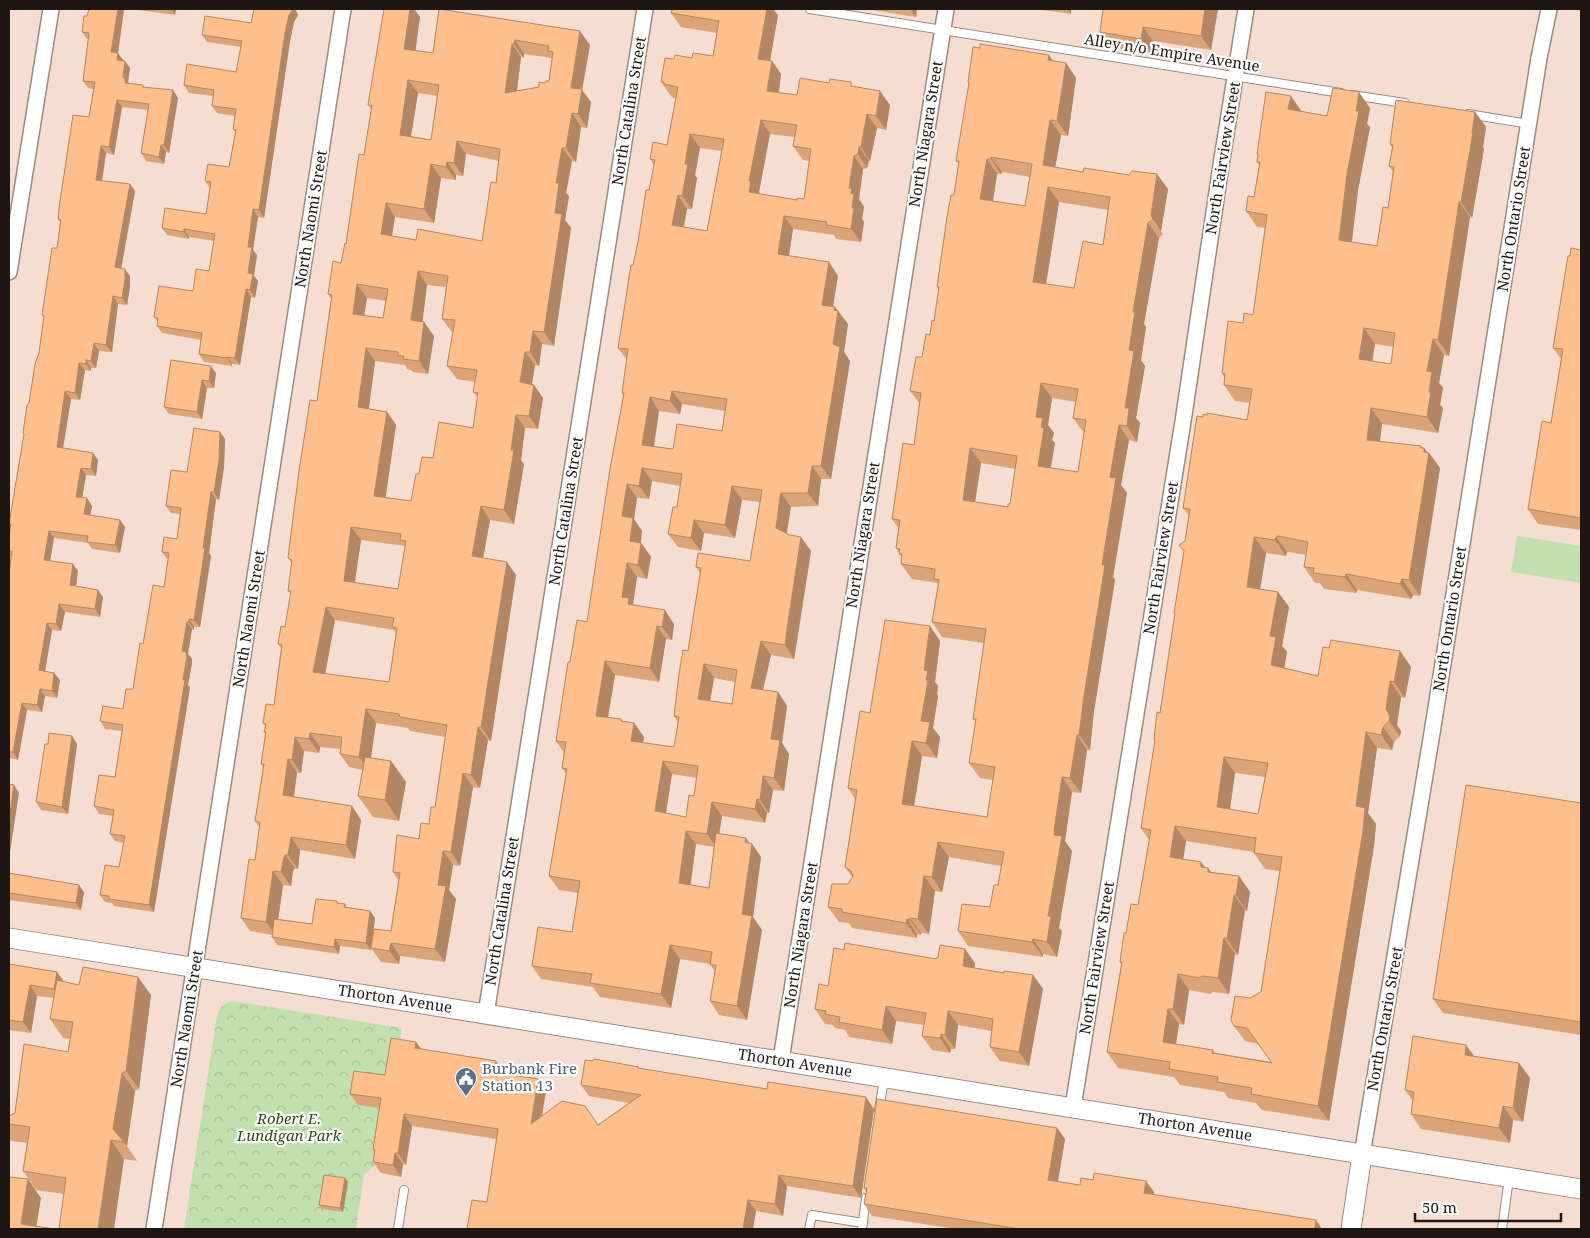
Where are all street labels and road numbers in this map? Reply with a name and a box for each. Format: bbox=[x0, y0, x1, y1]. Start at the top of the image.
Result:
street label: Alley n/o Empire Avenue bbox=[1083, 28, 1261, 76]
street label: North Catalina Street bbox=[606, 35, 650, 187]
street label: North Niagara Street bbox=[904, 59, 946, 209]
street label: North Fairview Street bbox=[1200, 80, 1244, 236]
street label: North Ontario Street bbox=[1492, 145, 1534, 293]
street label: North Naomi Street bbox=[289, 149, 331, 289]
street label: North Catalina Street bbox=[543, 435, 587, 587]
street label: North Niagara Street bbox=[841, 460, 883, 610]
street label: North Fairview Street bbox=[1138, 480, 1182, 636]
street label: North Ontario Street bbox=[1428, 545, 1470, 693]
street label: North Naomi Street bbox=[227, 549, 269, 689]
street label: North Catalina Street bbox=[479, 835, 523, 987]
street label: North Niagara Street bbox=[779, 860, 821, 1010]
street label: North Fairview Street bbox=[1074, 880, 1118, 1036]
street label: North Ontario Street bbox=[1361, 945, 1407, 1093]
street label: North Naomi Street bbox=[165, 949, 207, 1089]
street label: Thorton Avenue bbox=[337, 979, 454, 1017]
street label: Thorton Avenue bbox=[737, 1043, 854, 1081]
street label: Thorton Avenue bbox=[1137, 1107, 1254, 1145]

